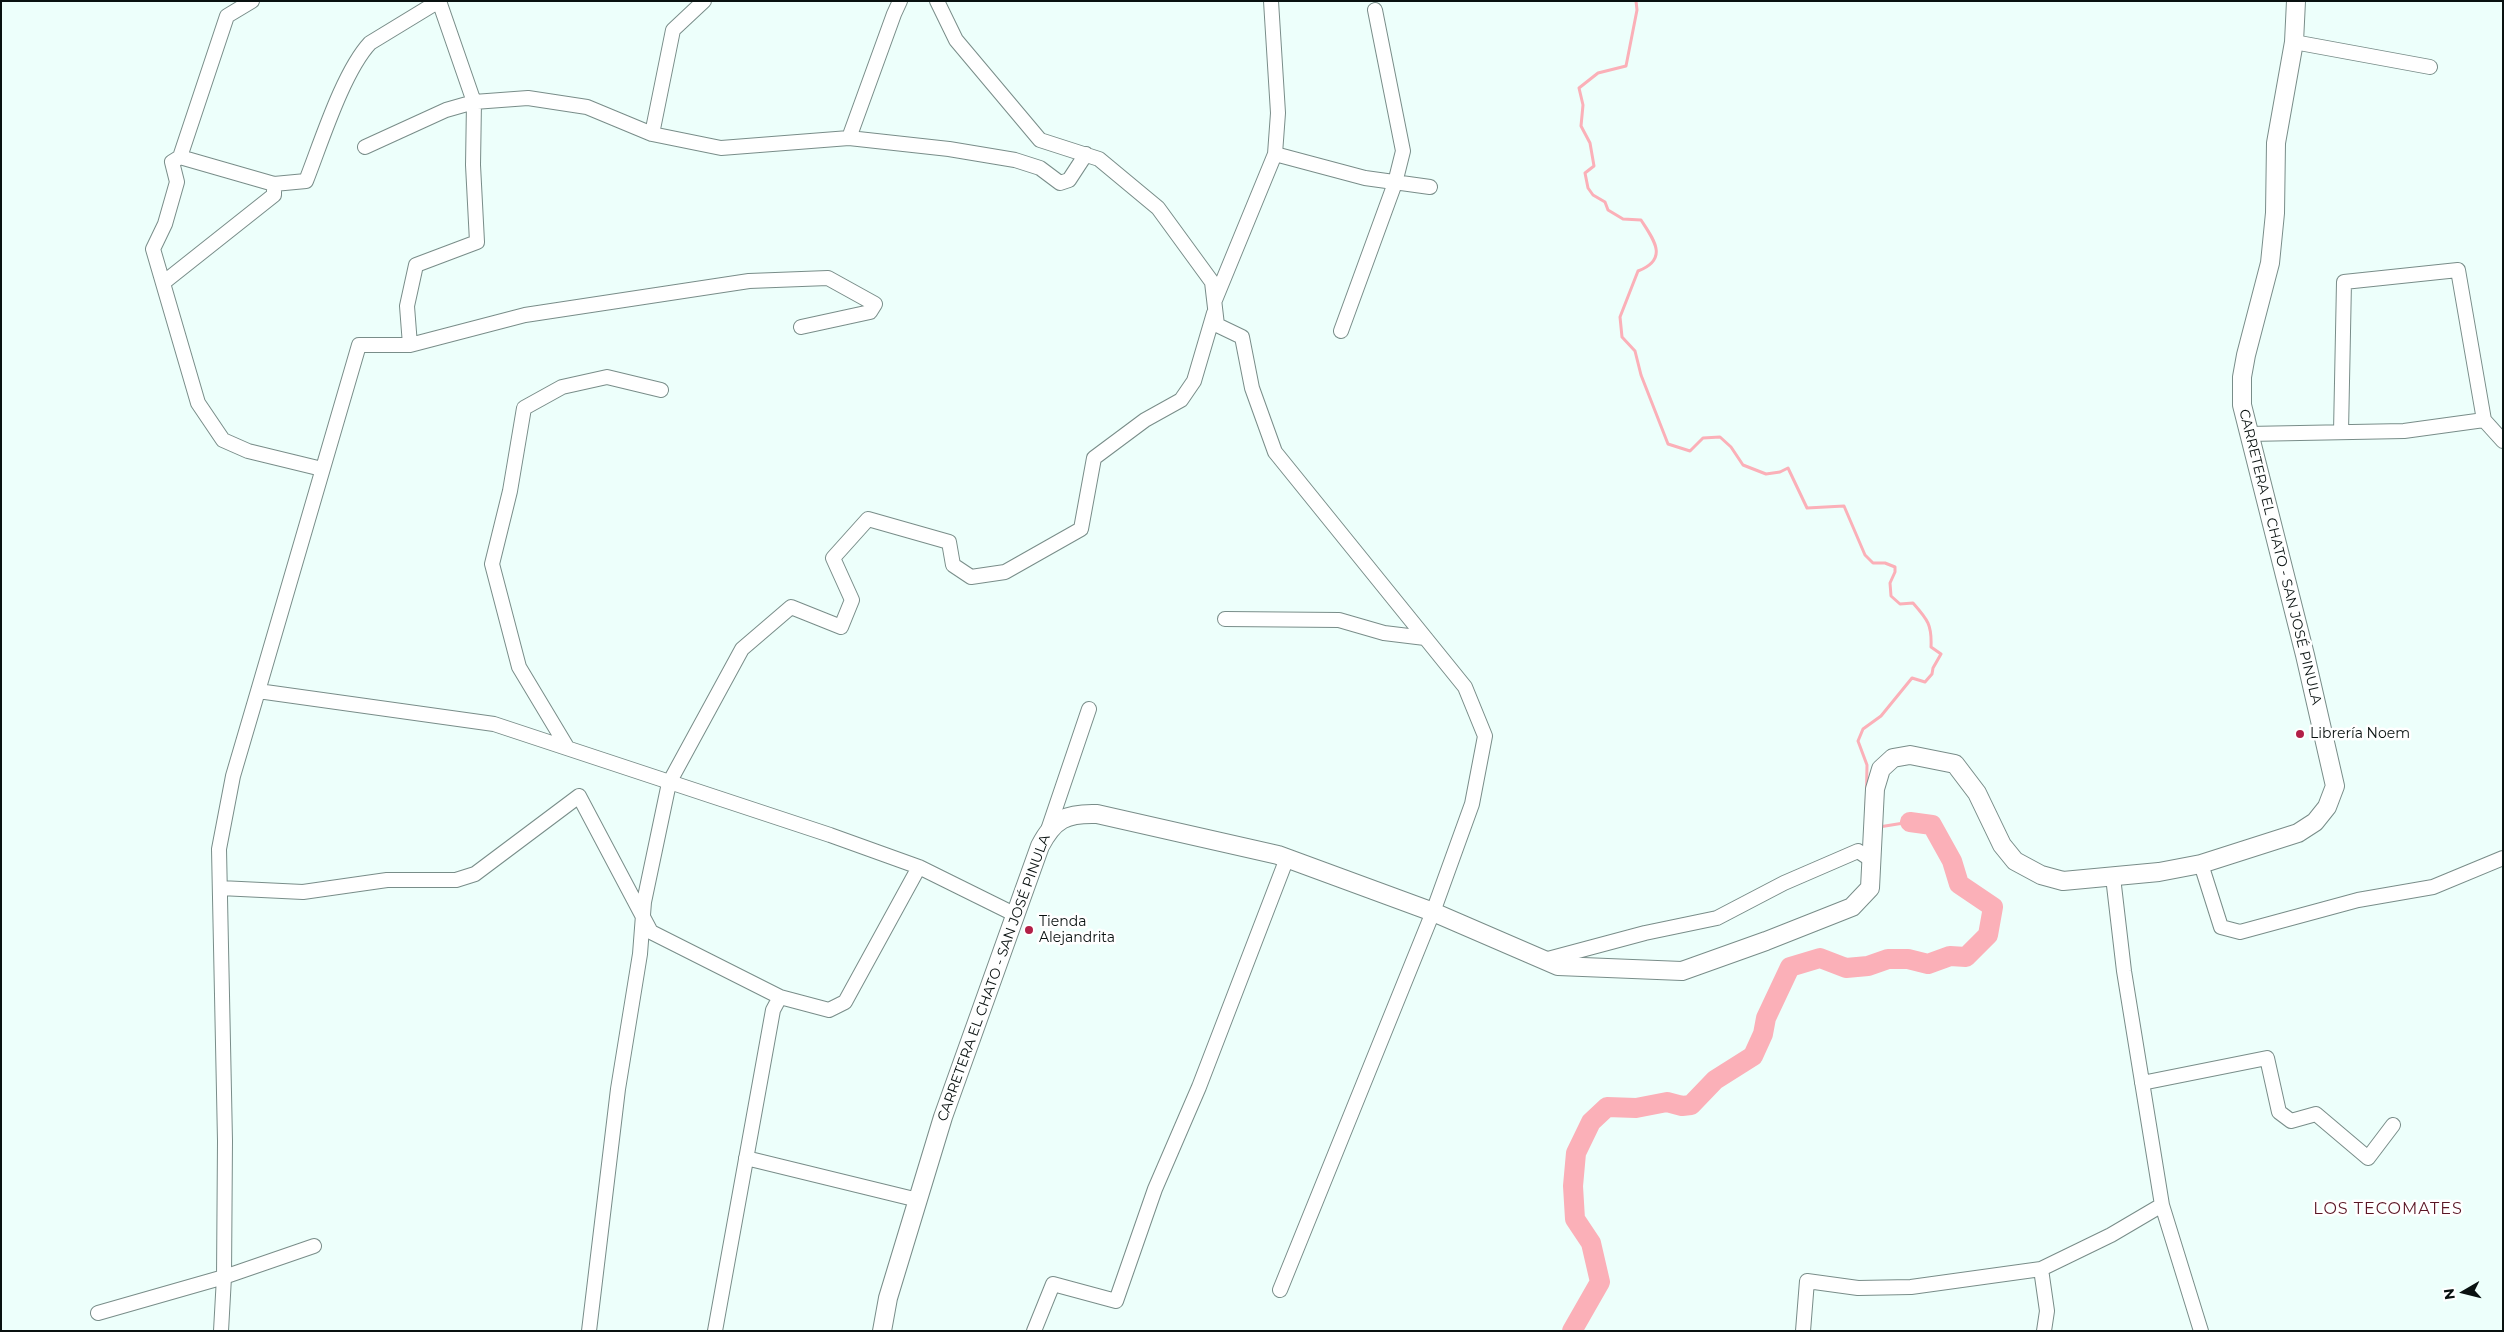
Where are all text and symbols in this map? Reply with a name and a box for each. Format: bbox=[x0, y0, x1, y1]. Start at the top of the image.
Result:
street label: CARRETERA EL CHATO - SAN JOSÉ PINULA bbox=[2235, 407, 2325, 707]
place label: Librería Noem bbox=[2310, 726, 2410, 742]
marker: Librería Noem bbox=[2294, 728, 2306, 740]
street label: CARRETERA EL CHATO - SAN JOSÉ PINULA bbox=[934, 832, 1054, 1124]
place label: Tienda Alejandrita bbox=[1039, 914, 1115, 946]
marker: Tienda Alejandrita bbox=[1023, 924, 1035, 936]
district label: LOS TECOMATES bbox=[2312, 1199, 2464, 1219]
north arrow bbox=[2439, 1267, 2489, 1317]
text: N bbox=[2439, 1287, 2459, 1301]

